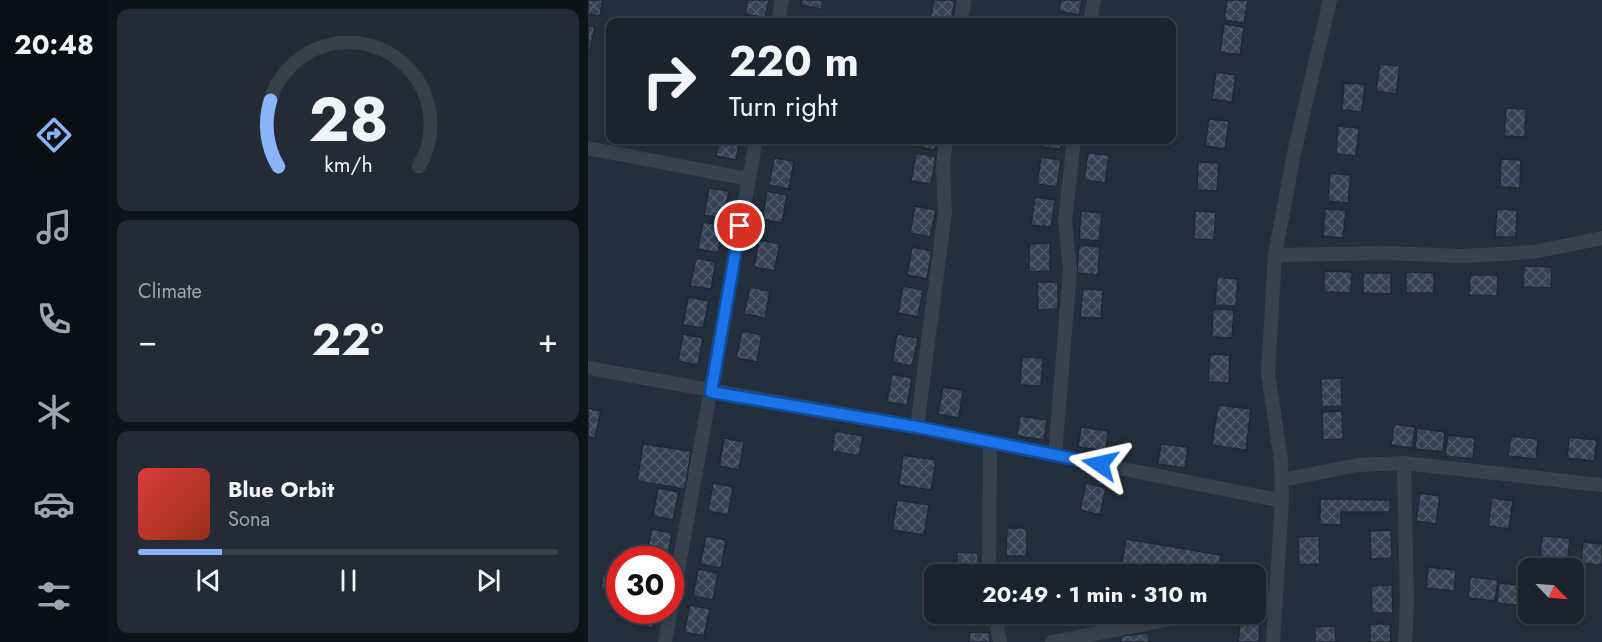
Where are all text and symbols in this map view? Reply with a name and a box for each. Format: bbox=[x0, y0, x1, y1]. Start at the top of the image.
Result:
text: 20:48 bbox=[14, 25, 94, 64]
text: 220 m bbox=[729, 31, 859, 92]
icon: right bbox=[630, 42, 708, 120]
text: 28 bbox=[308, 74, 388, 164]
text: Turn right bbox=[729, 87, 837, 126]
icon: directions bbox=[33, 114, 75, 156]
text: km/h bbox=[324, 149, 372, 180]
pin bbox=[714, 200, 765, 251]
icon: music bbox=[33, 206, 75, 248]
icon: arrive bbox=[723, 209, 756, 242]
text: Climate bbox=[138, 277, 202, 306]
icon: phone bbox=[33, 298, 75, 340]
text: 22° bbox=[311, 307, 384, 372]
text: − bbox=[138, 317, 157, 364]
text: + bbox=[538, 317, 558, 364]
icon: climate bbox=[33, 391, 75, 433]
position arrow bbox=[1068, 432, 1132, 496]
text: Blue Orbit bbox=[228, 473, 334, 505]
icon: car bbox=[33, 483, 75, 525]
text: Sona bbox=[228, 505, 270, 534]
speed limit sign: 30 bbox=[606, 546, 684, 624]
north arrow bbox=[1518, 558, 1584, 624]
map controls bbox=[1518, 558, 1584, 624]
icon: previous bbox=[192, 564, 225, 597]
icon: pause bbox=[332, 564, 365, 597]
icon: next bbox=[472, 564, 505, 597]
icon: filters bbox=[33, 575, 75, 617]
text: 20:49 · 1 min · 310 m bbox=[982, 578, 1208, 610]

